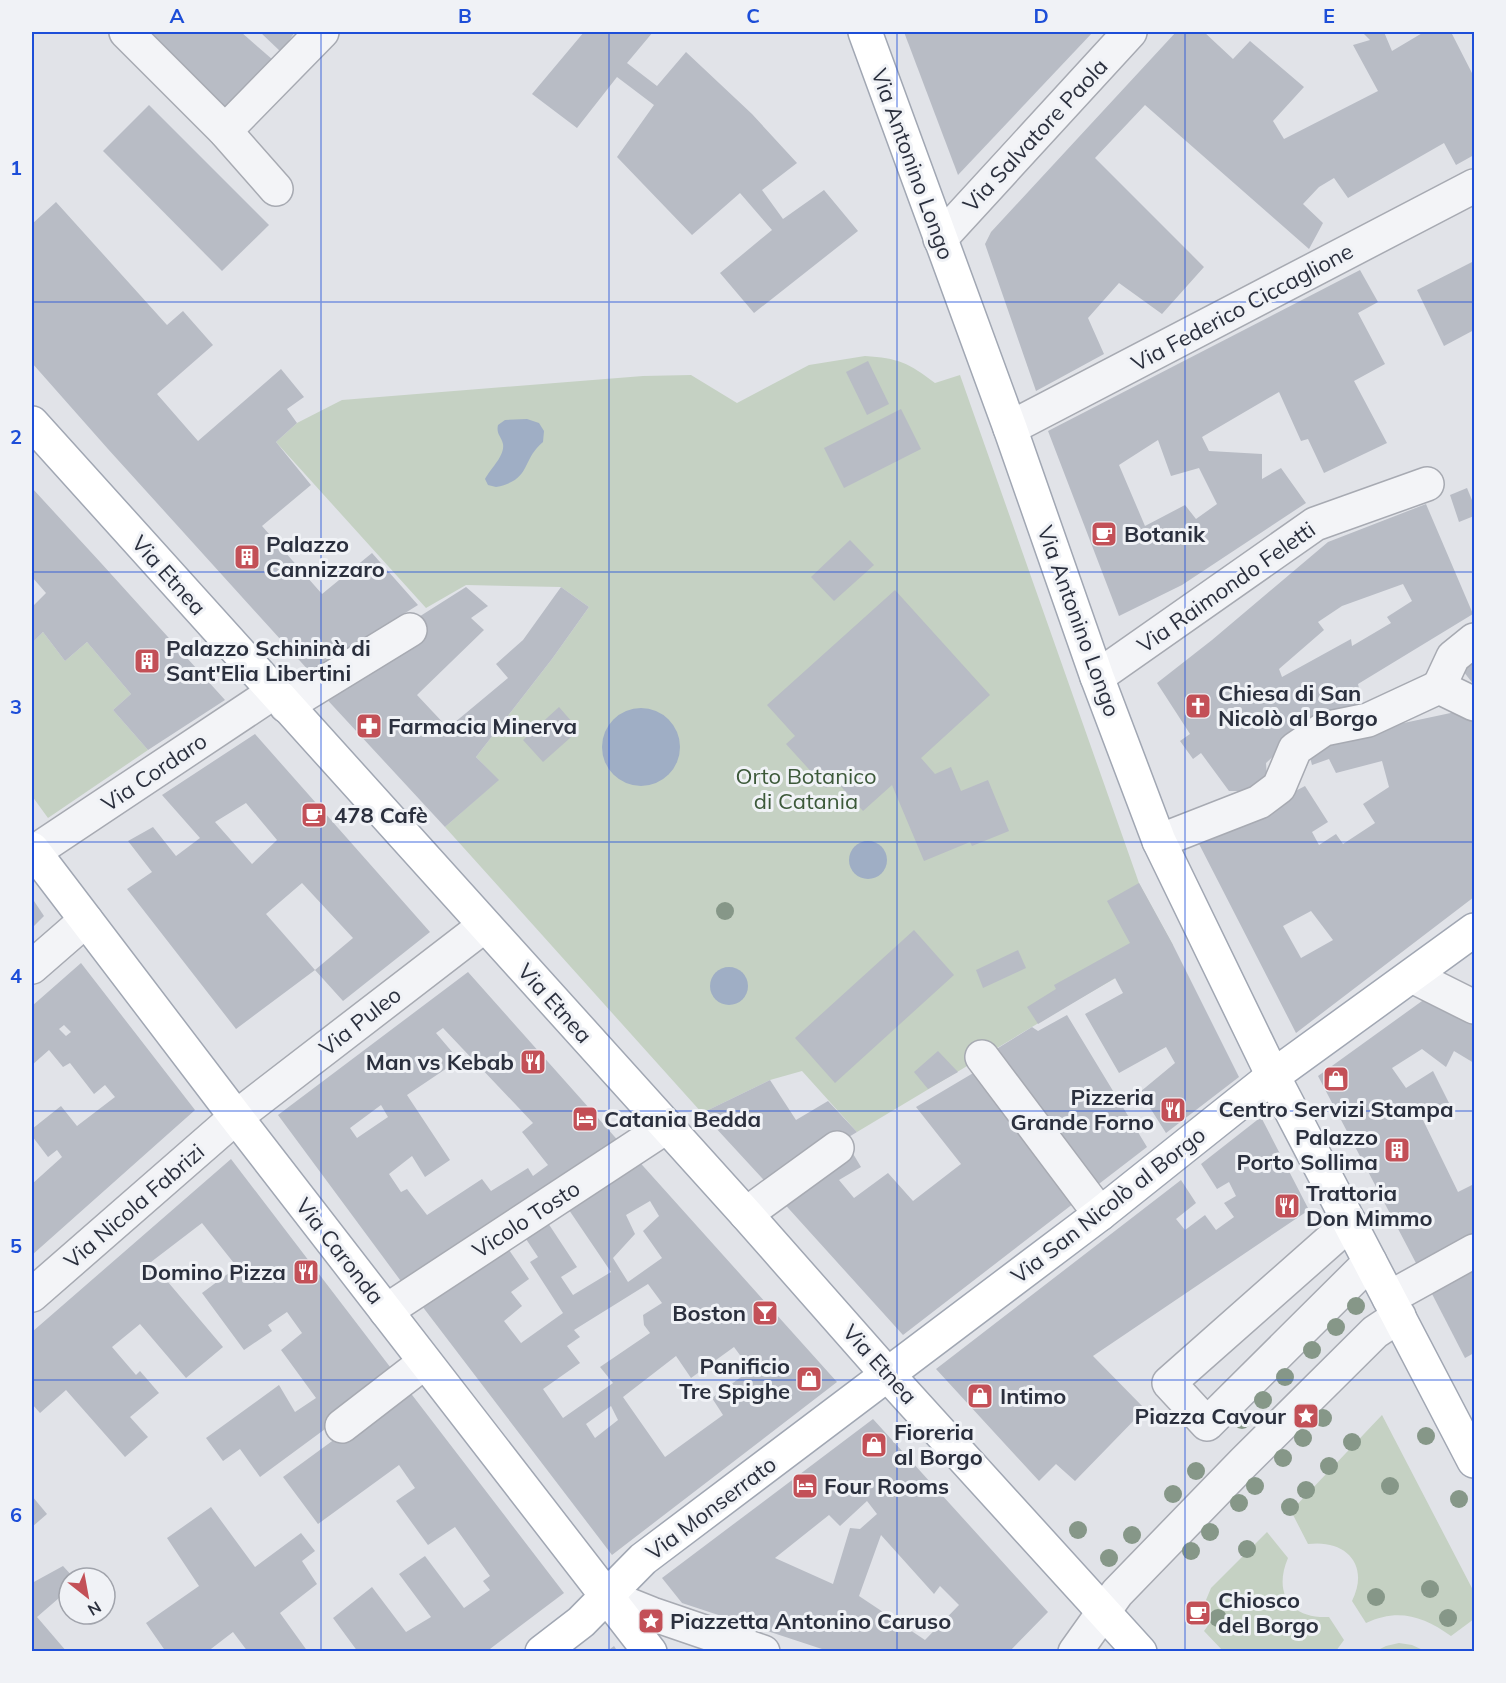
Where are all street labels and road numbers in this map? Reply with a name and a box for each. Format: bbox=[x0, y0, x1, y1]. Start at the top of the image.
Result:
street label: Via Salvatore Paola bbox=[957, 52, 1113, 218]
street label: Via Antonino Longo bbox=[865, 65, 961, 263]
street label: Via Federico Ciccaglione bbox=[1126, 237, 1358, 377]
street label: Via Raimondo Feletti bbox=[1132, 515, 1320, 659]
street label: Via Antonino Longo bbox=[1031, 522, 1127, 720]
street label: Via Etnea bbox=[126, 529, 212, 621]
street label: Via Cordaro bbox=[96, 727, 212, 817]
street label: Via Etnea bbox=[512, 957, 598, 1049]
street label: Via Puleo bbox=[313, 980, 407, 1062]
street label: Via San Nicolò al Borgo bbox=[1005, 1120, 1211, 1290]
street label: Via Nicola Fabrizi bbox=[58, 1137, 210, 1275]
street label: Vicolo Tosto bbox=[467, 1174, 585, 1264]
street label: Via Caronda bbox=[290, 1192, 390, 1310]
street label: Via Etnea bbox=[837, 1318, 923, 1410]
street label: Via Monserrato bbox=[640, 1450, 782, 1566]

